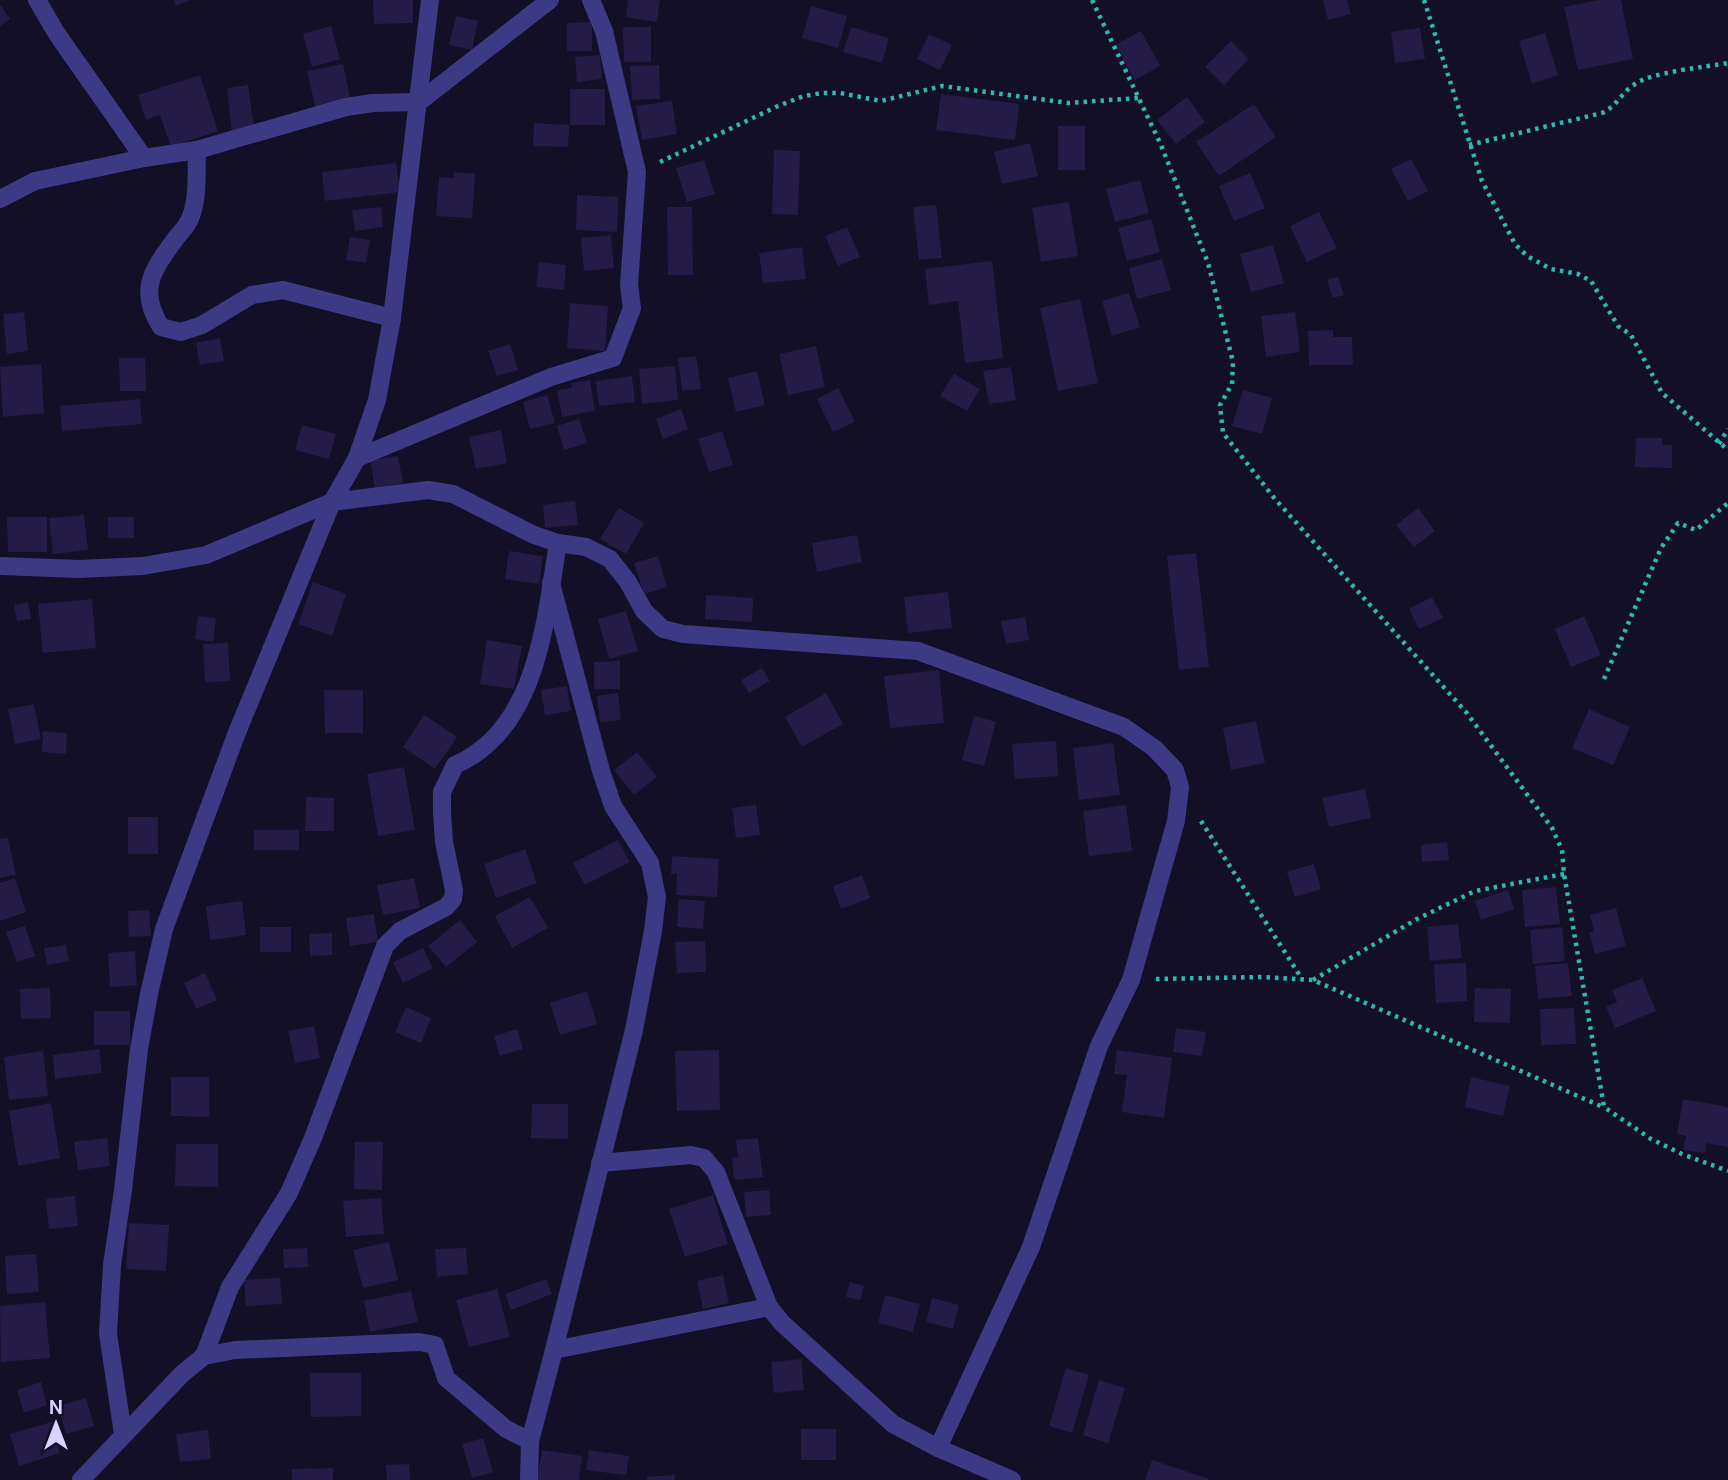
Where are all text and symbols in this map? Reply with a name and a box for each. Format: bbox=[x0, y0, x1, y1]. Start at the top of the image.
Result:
north arrow bbox=[21, 1389, 91, 1459]
text: N bbox=[49, 1395, 63, 1420]

